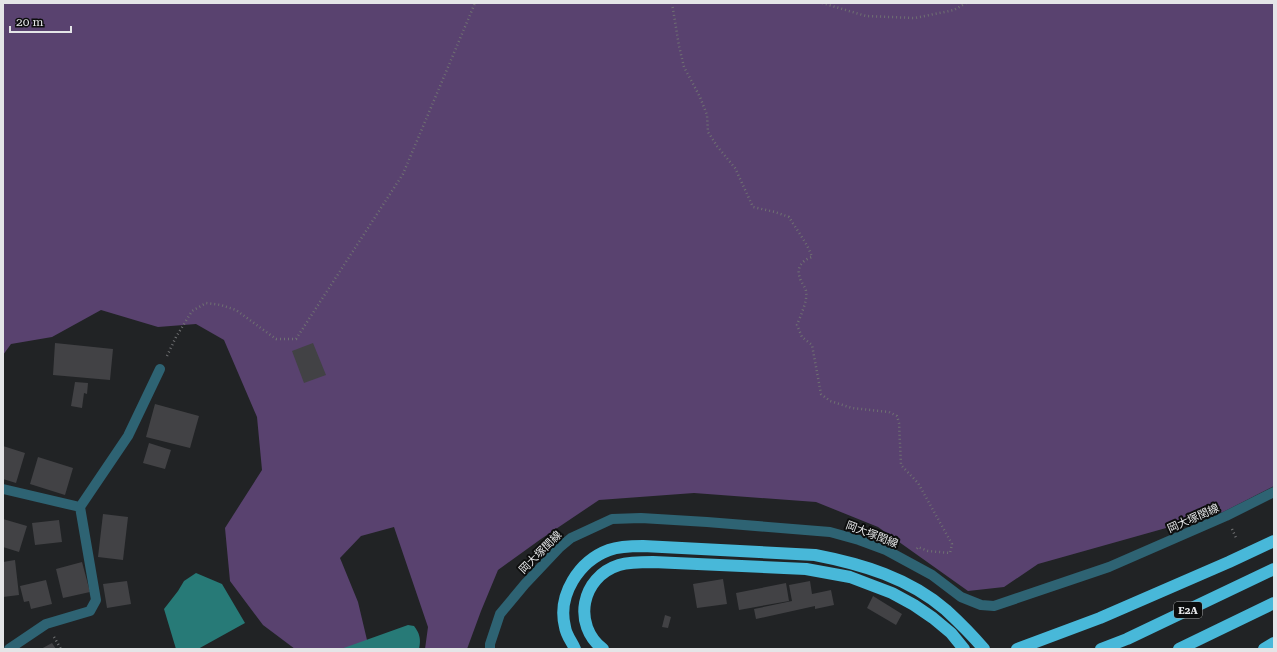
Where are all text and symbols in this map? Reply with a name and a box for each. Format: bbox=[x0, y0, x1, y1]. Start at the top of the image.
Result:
scale bar bbox=[10, 8, 71, 34]
text: 20 m bbox=[16, 15, 43, 29]
street label: 岡大塚閏線 bbox=[1165, 501, 1221, 536]
street label: 岡大塚閏線 bbox=[844, 519, 900, 550]
street label: 岡大塚閏線 bbox=[516, 528, 564, 576]
road number: E2A bbox=[1174, 602, 1202, 618]

